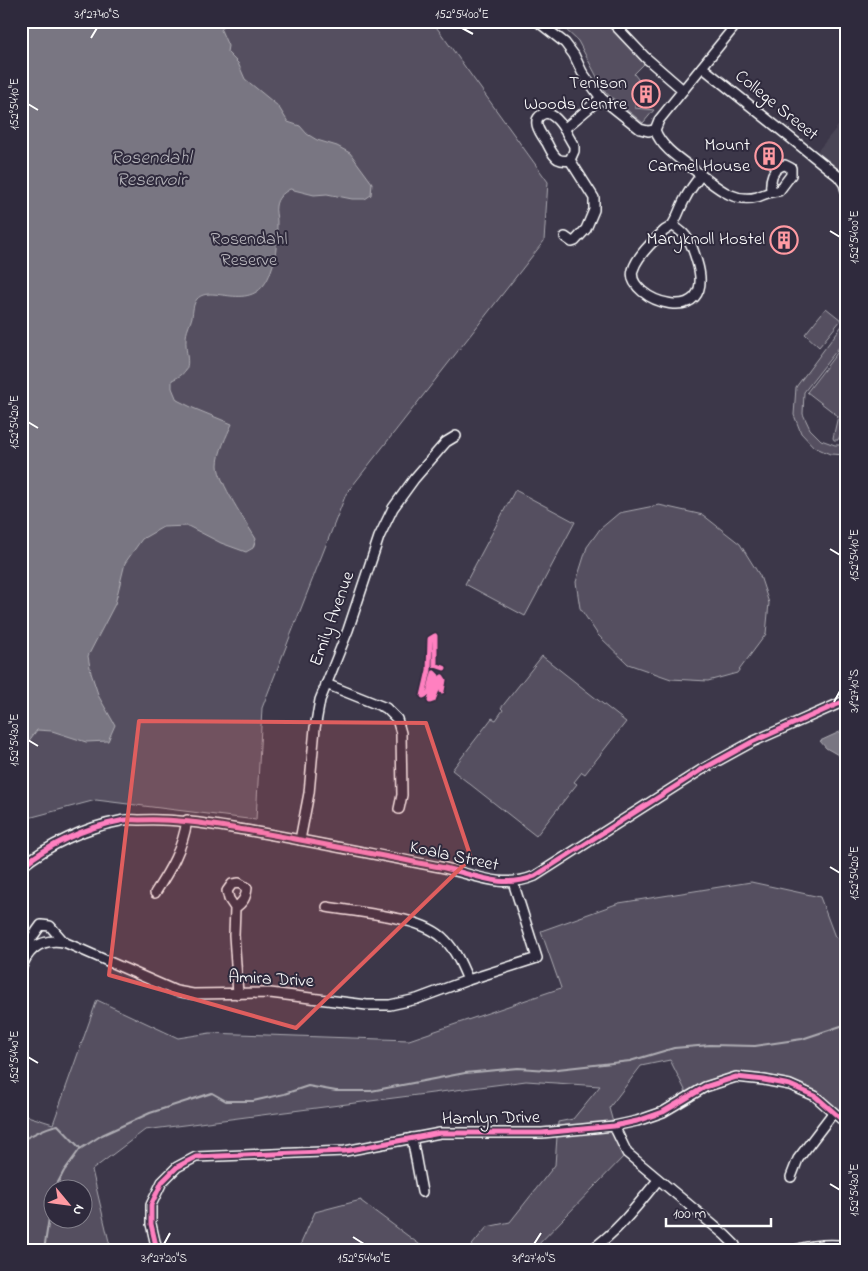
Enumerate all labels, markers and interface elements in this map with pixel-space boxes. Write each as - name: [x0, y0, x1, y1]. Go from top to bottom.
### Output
- text: 31°27'40"S: [75, 6, 120, 24]
- text: 152°54'00"E: [435, 6, 489, 24]
- street label: College Sreeet: [728, 64, 823, 149]
- place label: Tenison Woods Centre: [524, 71, 628, 118]
- text: 152°54'10"E: [6, 78, 24, 130]
- building icon: Tenison Woods Centre: [631, 79, 661, 109]
- place label: Mount Carmel House: [648, 133, 751, 180]
- building icon: Mount Carmel House: [754, 141, 784, 171]
- water label: Rosendahl Reservoir: [110, 145, 194, 194]
- text: 152°54'00"E: [846, 210, 864, 264]
- building icon: Maryknoll Hostel: [769, 225, 799, 255]
- park label: Rosendahl Reserve: [211, 227, 287, 274]
- place label: Maryknoll Hostel: [647, 227, 765, 253]
- text: 152°54'20"E: [6, 395, 24, 449]
- text: 152°54'10"E: [846, 529, 864, 581]
- street label: Emily Avenue: [304, 567, 363, 670]
- text: 31°27'10"S: [846, 669, 864, 713]
- text: 152°54'30"E: [6, 713, 24, 767]
- street label: Koala Street: [407, 835, 501, 879]
- text: 152°54'20"E: [846, 846, 864, 900]
- street label: Amira Drive: [228, 965, 315, 995]
- text: 152°54'40"E: [6, 1030, 24, 1084]
- street label: Hamlyn Drive: [442, 1105, 541, 1133]
- text: 152°54'30"E: [846, 1163, 864, 1217]
- north arrow: [42, 1178, 92, 1228]
- scale bar: [666, 1196, 770, 1228]
- text: N: [67, 1200, 90, 1219]
- text: 100 m: [673, 1203, 706, 1225]
- text: 31°27'20"S: [141, 1250, 187, 1268]
- text: 152°54'40"E: [337, 1250, 391, 1268]
- text: 31°27'10"S: [512, 1250, 556, 1268]

